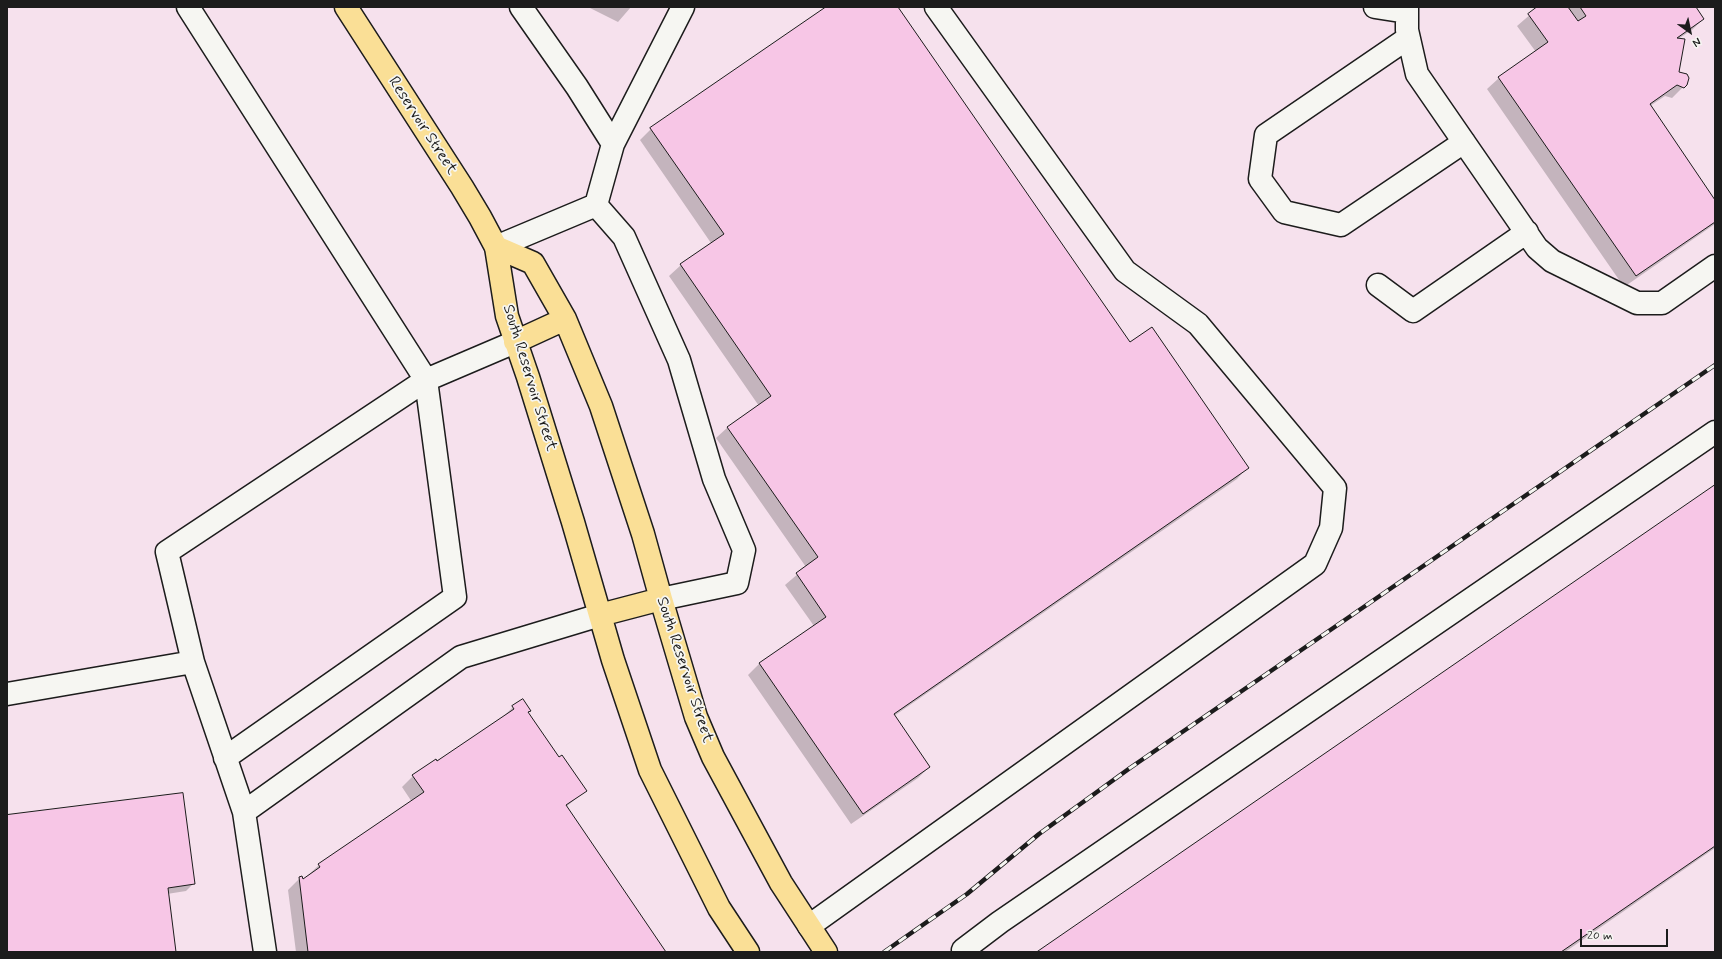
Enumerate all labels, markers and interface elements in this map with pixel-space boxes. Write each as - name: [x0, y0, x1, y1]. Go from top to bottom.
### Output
- north arrow: [1670, 12, 1710, 52]
- text: N: [1690, 34, 1703, 50]
- street label: Reservoir Street: [383, 73, 461, 179]
- street label: South Reservoir Street: [498, 302, 560, 454]
- street label: South Reservoir Street: [651, 595, 717, 745]
- scale bar: [1582, 921, 1670, 947]
- text: 20 m: [1587, 928, 1613, 944]

